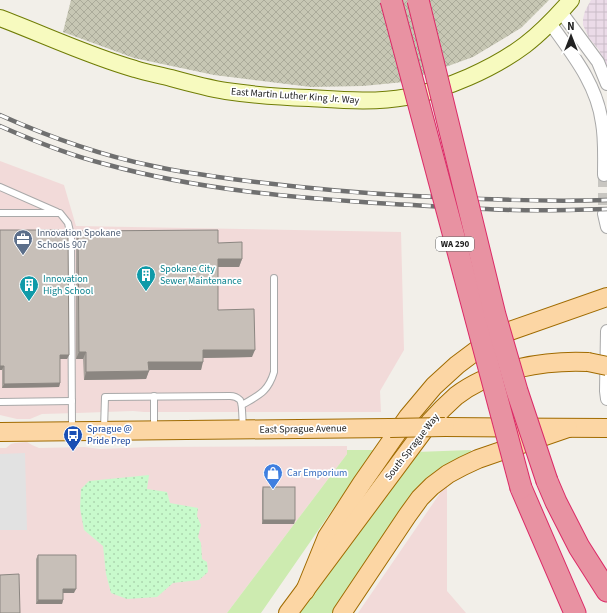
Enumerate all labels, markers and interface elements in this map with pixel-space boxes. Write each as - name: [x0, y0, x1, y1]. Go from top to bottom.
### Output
- north arrow: [551, 16, 591, 56]
- text: N: [567, 19, 575, 34]
- street label: East Martin Luther King Jr. Way: [230, 85, 360, 107]
- place label: Innovation Spokane Schools 907: [37, 226, 121, 252]
- office icon: Innovation Spokane Schools 907: [12, 228, 34, 256]
- road number: WA 290: [436, 237, 474, 251]
- place label: Spokane City Sewer Maintenance: [160, 262, 242, 288]
- building icon: Spokane City Sewer Maintenance: [135, 264, 157, 292]
- place label: Innovation High School: [43, 272, 94, 298]
- building icon: Innovation High School: [18, 274, 40, 302]
- street label: South Sprague Way: [382, 411, 443, 483]
- street label: East Sprague Avenue: [259, 421, 347, 437]
- place label: Sprague @ Pride Prep: [87, 422, 132, 448]
- bus stop icon: Sprague @ Pride Prep: [62, 424, 84, 452]
- shop icon: Car Emporium: [262, 462, 284, 490]
- place label: Car Emporium: [287, 466, 347, 480]

